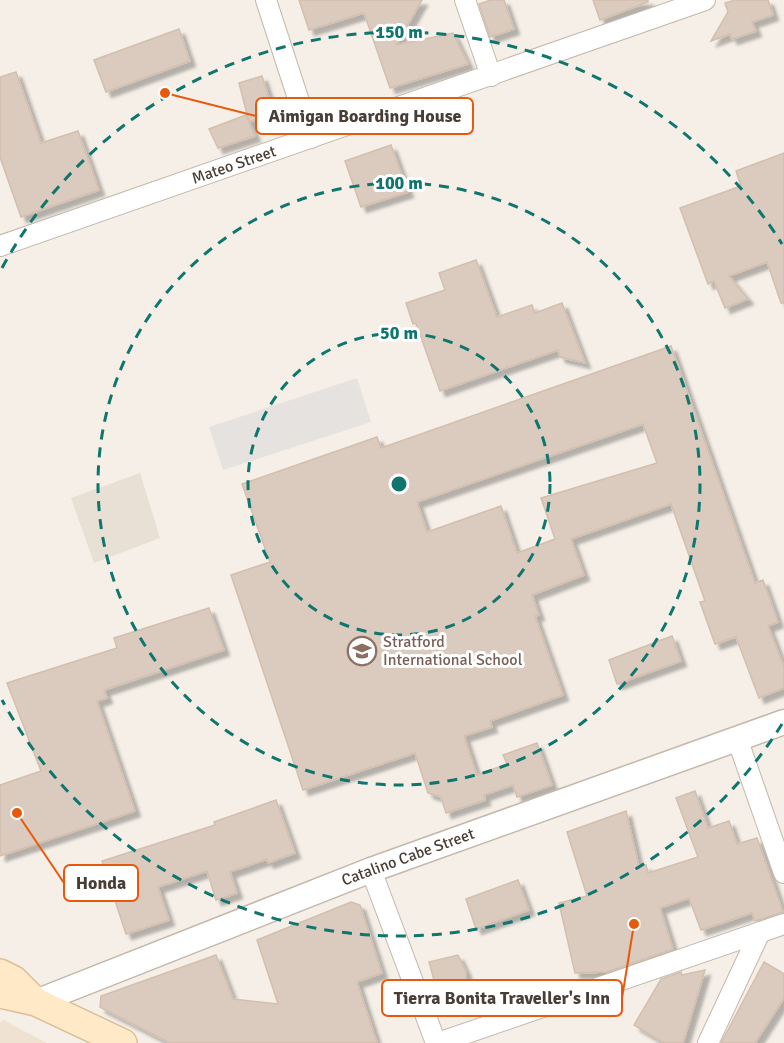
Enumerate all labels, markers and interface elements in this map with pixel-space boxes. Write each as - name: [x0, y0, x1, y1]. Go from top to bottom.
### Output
- text: 150 m: [375, 21, 423, 43]
- callout: Aimigan Boarding House: [256, 98, 473, 134]
- text: Aimigan Boarding House: [268, 105, 462, 127]
- street label: Mateo Street: [189, 141, 279, 189]
- text: 100 m: [375, 172, 423, 194]
- text: 50 m: [380, 322, 418, 344]
- centre of rings: [389, 474, 409, 494]
- place label: Stratford International School: [383, 632, 523, 670]
- school or university icon: Stratford International School: [346, 635, 378, 667]
- street label: Catalino Cabe Street: [339, 824, 478, 890]
- callout: Honda: [64, 865, 138, 901]
- text: Honda: [76, 872, 126, 894]
- callout: Tierra Bonita Traveller's Inn: [382, 980, 622, 1016]
- text: Tierra Bonita Traveller's Inn: [394, 987, 610, 1009]

